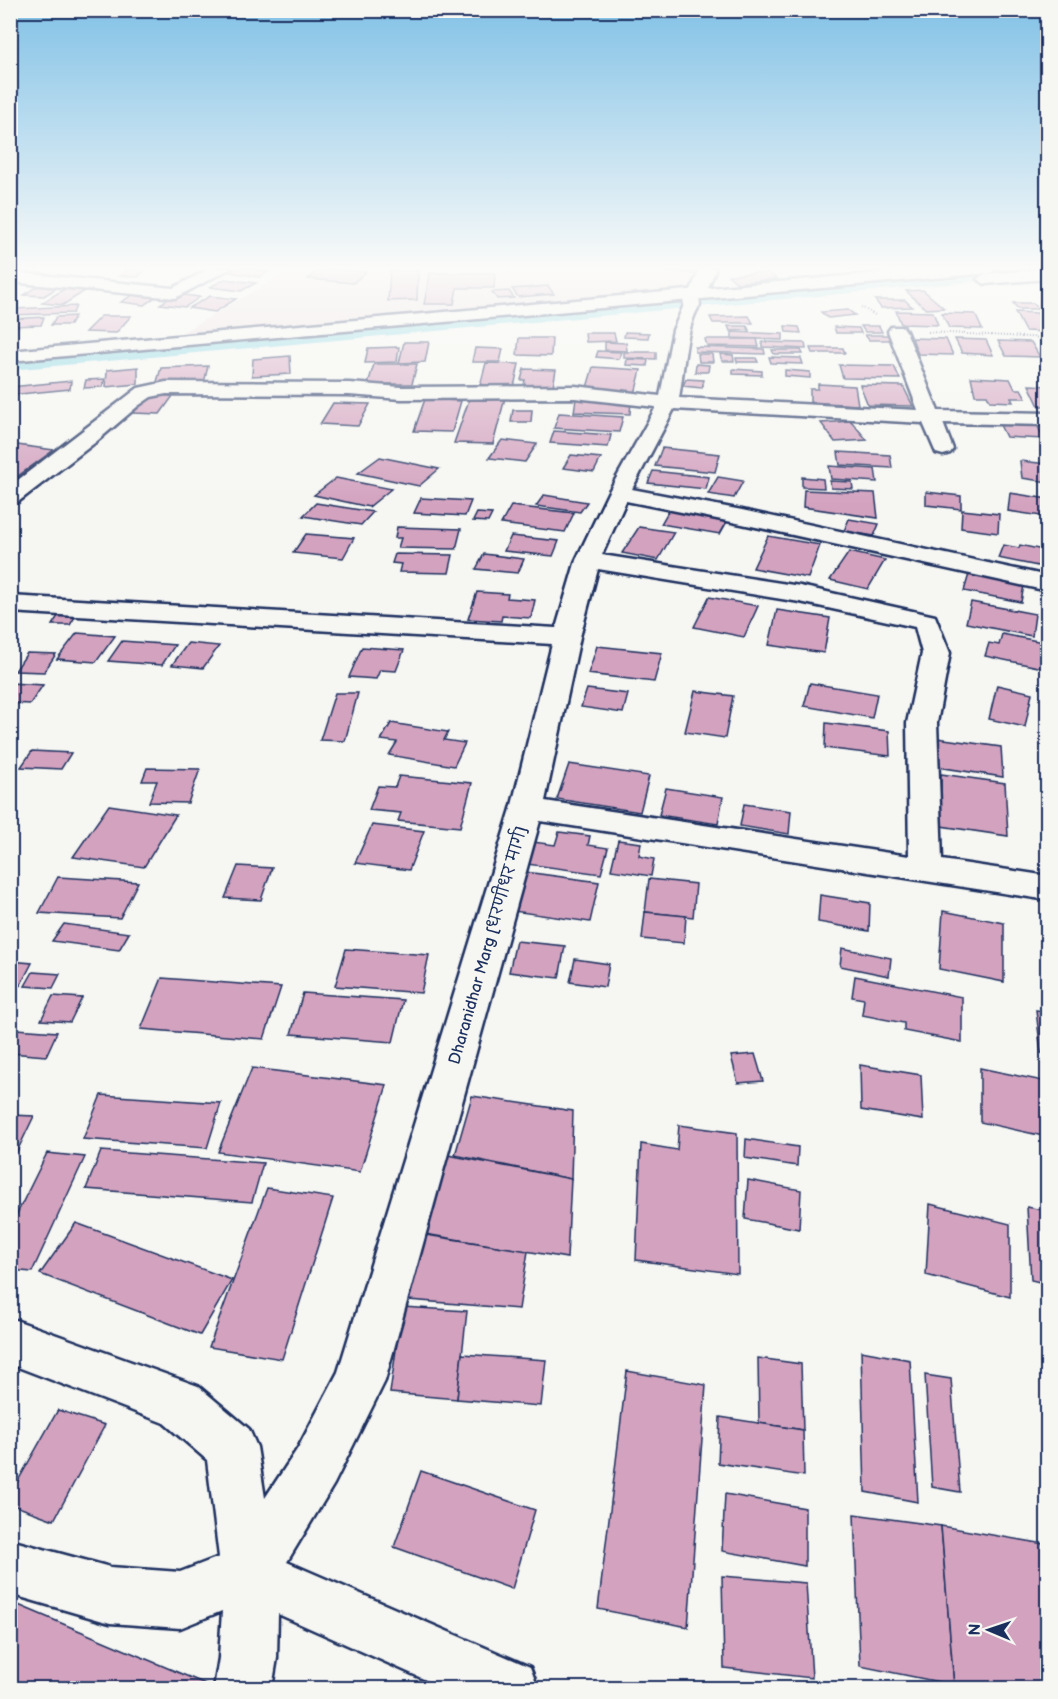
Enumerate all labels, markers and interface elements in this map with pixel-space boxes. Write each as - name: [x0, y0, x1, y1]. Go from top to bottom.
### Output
- street label: Dharanidhar Marg [धरणीधर मार्ग]: [442, 823, 532, 1067]
- north arrow: [959, 1600, 1019, 1660]
- text: N: [966, 1623, 985, 1636]

